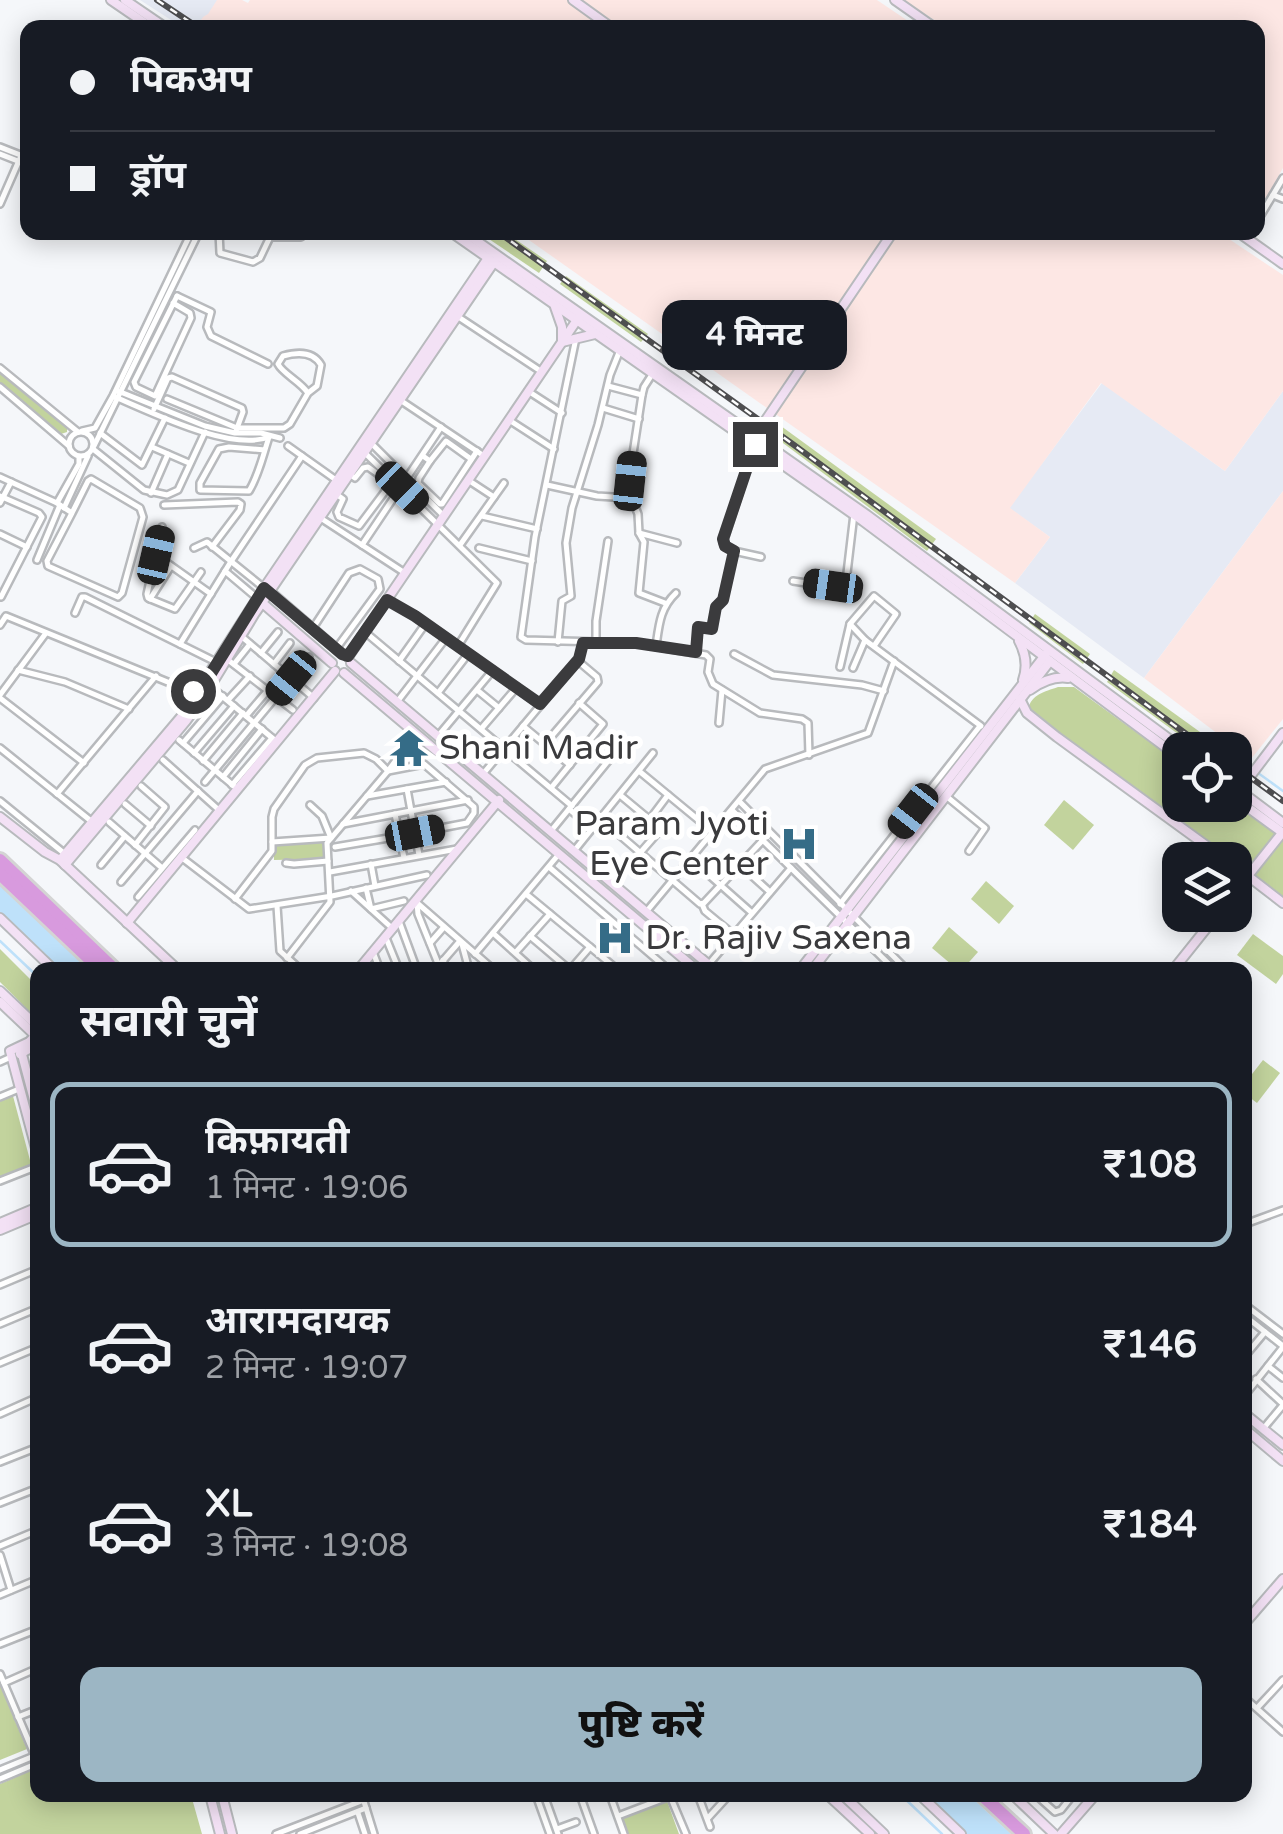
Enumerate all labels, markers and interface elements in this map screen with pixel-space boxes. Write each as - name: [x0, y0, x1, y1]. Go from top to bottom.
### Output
- text: पिकअप: [130, 57, 252, 103]
- text: ड्रॉप: [130, 153, 186, 199]
- callout: 4 मिनट: [662, 299, 848, 369]
- text: 4 मिनट: [706, 316, 803, 354]
- route end: [733, 422, 778, 467]
- car: [612, 450, 648, 512]
- car: [370, 456, 434, 520]
- car: [135, 522, 177, 588]
- car: [801, 567, 865, 605]
- car: [260, 645, 322, 711]
- route start: [171, 669, 216, 714]
- temple icon: Shani Madir: [388, 727, 430, 769]
- place label: Shani Madir: [439, 727, 639, 769]
- map controls: [1162, 732, 1252, 932]
- button: locate: [1162, 732, 1252, 822]
- car: [883, 778, 943, 844]
- place label: Param Jyoti Eye Center: [574, 803, 770, 885]
- car: [383, 813, 447, 853]
- hospital icon: Param Jyoti Eye Center: [778, 823, 820, 865]
- button: layers: [1162, 842, 1252, 932]
- hospital icon: Dr. Rajiv Saxena: [594, 917, 636, 959]
- place label: Dr. Rajiv Saxena: [645, 917, 912, 959]
- text: सवारी चुनें: [80, 995, 257, 1049]
- text: किफ़ायती: [205, 1118, 349, 1164]
- icon: car: [85, 1120, 175, 1210]
- text: ₹108: [1103, 1142, 1197, 1188]
- text: 1 मिनट · 19:06: [205, 1169, 408, 1207]
- text: आरामदायक: [205, 1298, 389, 1344]
- icon: car: [85, 1300, 175, 1390]
- text: ₹146: [1103, 1322, 1197, 1368]
- text: 2 मिनट · 19:07: [205, 1349, 408, 1387]
- icon: car: [85, 1480, 175, 1570]
- text: XL: [205, 1481, 252, 1527]
- text: ₹184: [1103, 1502, 1197, 1548]
- text: 3 मिनट · 19:08: [205, 1527, 408, 1565]
- button: पुष्टि करें: [80, 1667, 1202, 1782]

